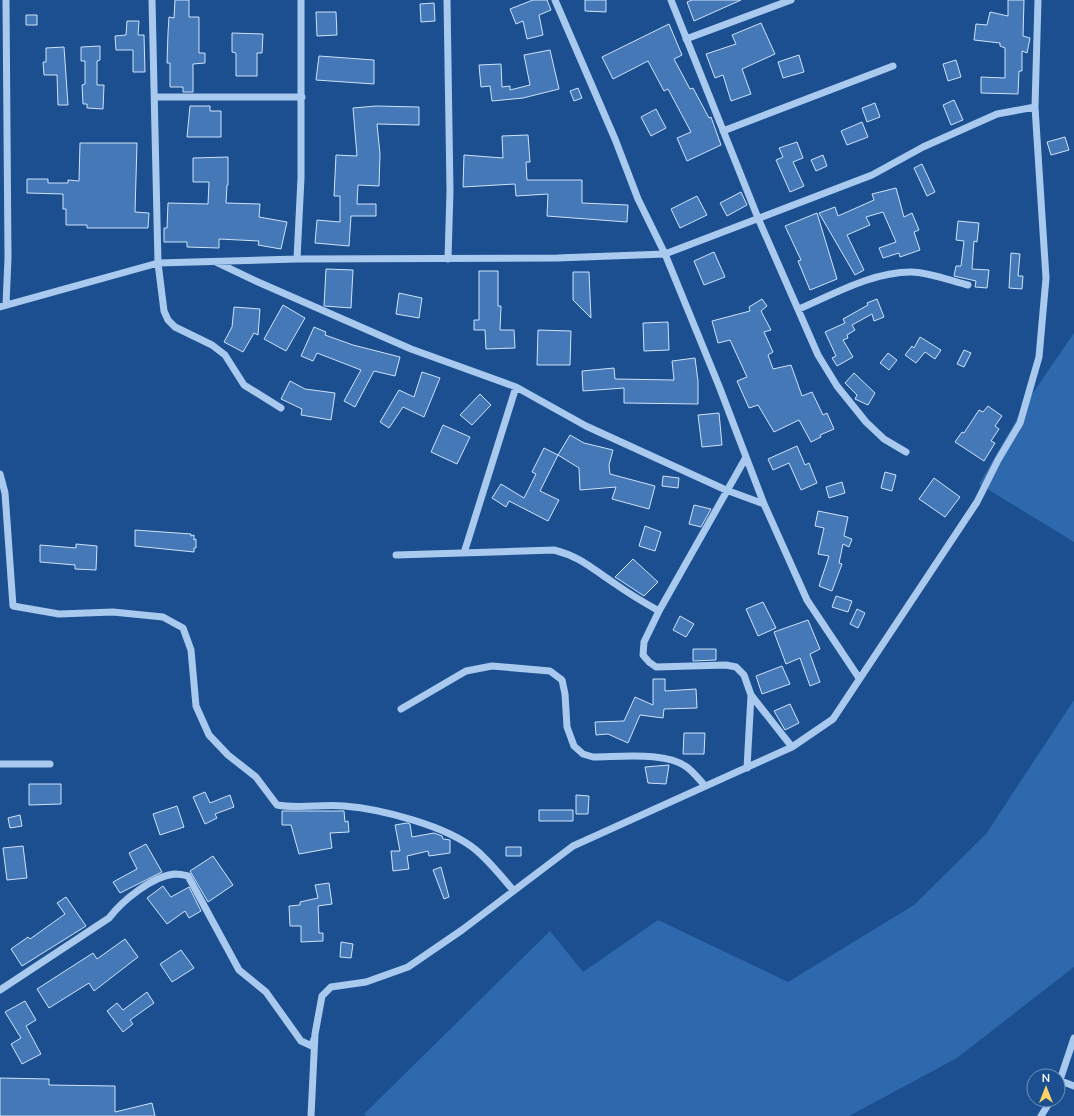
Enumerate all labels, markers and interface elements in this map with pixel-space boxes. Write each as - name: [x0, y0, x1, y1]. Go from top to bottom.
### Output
- north arrow: [1026, 1068, 1066, 1108]
- text: N: [1042, 1071, 1050, 1085]

